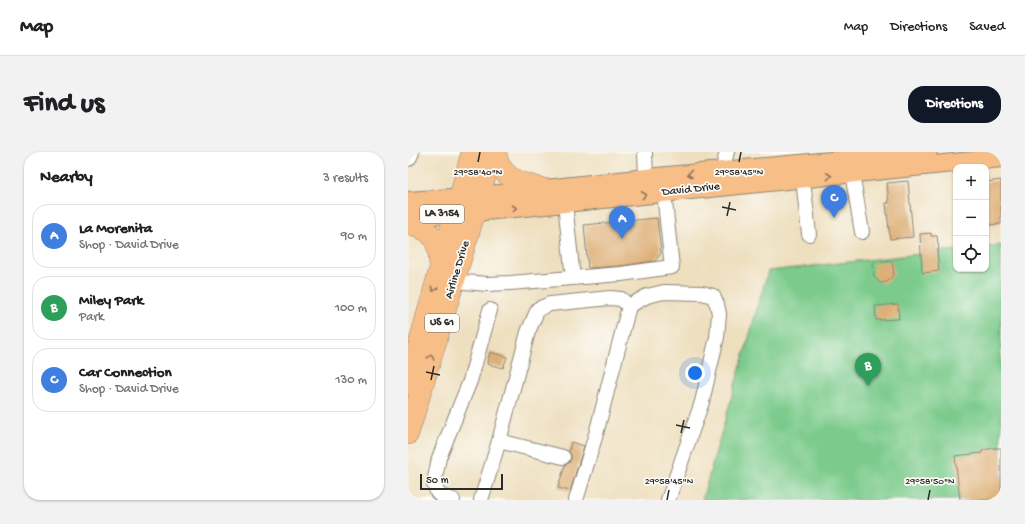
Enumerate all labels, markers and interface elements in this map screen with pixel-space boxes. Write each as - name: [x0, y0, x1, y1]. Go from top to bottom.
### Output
- text: Map: [20, 16, 53, 39]
- text: Map: [844, 19, 868, 36]
- text: Directions: [890, 19, 947, 36]
- text: Saved: [969, 19, 1005, 36]
- button: Directions: [908, 86, 1001, 123]
- text: Find us: [24, 88, 104, 121]
- map controls: [953, 164, 989, 272]
- button: +: [953, 164, 989, 200]
- text: 29°58'40"N: [454, 167, 503, 179]
- text: 29°58'45"N: [715, 167, 764, 179]
- text: Nearby: [40, 168, 93, 188]
- one-way arrow: [687, 170, 693, 179]
- text: 3 results: [323, 171, 368, 186]
- one-way arrow: [826, 172, 832, 181]
- street label: David Drive: [660, 180, 722, 200]
- pin: C: [821, 185, 847, 218]
- one-way arrow: [641, 191, 647, 200]
- button: −: [953, 200, 989, 236]
- one-way arrow: [511, 204, 517, 213]
- road number: LA 3154: [420, 205, 464, 223]
- pin: A: [609, 206, 635, 239]
- text: La Morenita: [79, 220, 152, 238]
- text: A: [50, 229, 58, 244]
- text: 90 m: [341, 229, 367, 244]
- button: locate: [953, 236, 989, 272]
- text: Shop · David Drive: [79, 238, 179, 253]
- street label: Airline Drive: [443, 238, 474, 301]
- one-way arrow: [430, 285, 439, 292]
- text: Miley Park: [79, 292, 143, 310]
- text: B: [51, 301, 57, 316]
- text: 100 m: [335, 301, 367, 316]
- text: Park: [79, 310, 104, 325]
- road number: US 61: [425, 314, 459, 332]
- one-way arrow: [426, 353, 435, 360]
- pin: B: [855, 353, 881, 386]
- your location: [685, 363, 705, 383]
- text: Car Connection: [79, 364, 172, 382]
- text: C: [50, 373, 58, 388]
- text: 130 m: [335, 373, 367, 388]
- text: Shop · David Drive: [79, 382, 179, 397]
- scale bar: [420, 472, 503, 491]
- text: 50 m: [426, 475, 448, 487]
- text: 29°58'45"N: [645, 476, 694, 488]
- text: 29°58'50"N: [905, 476, 955, 488]

